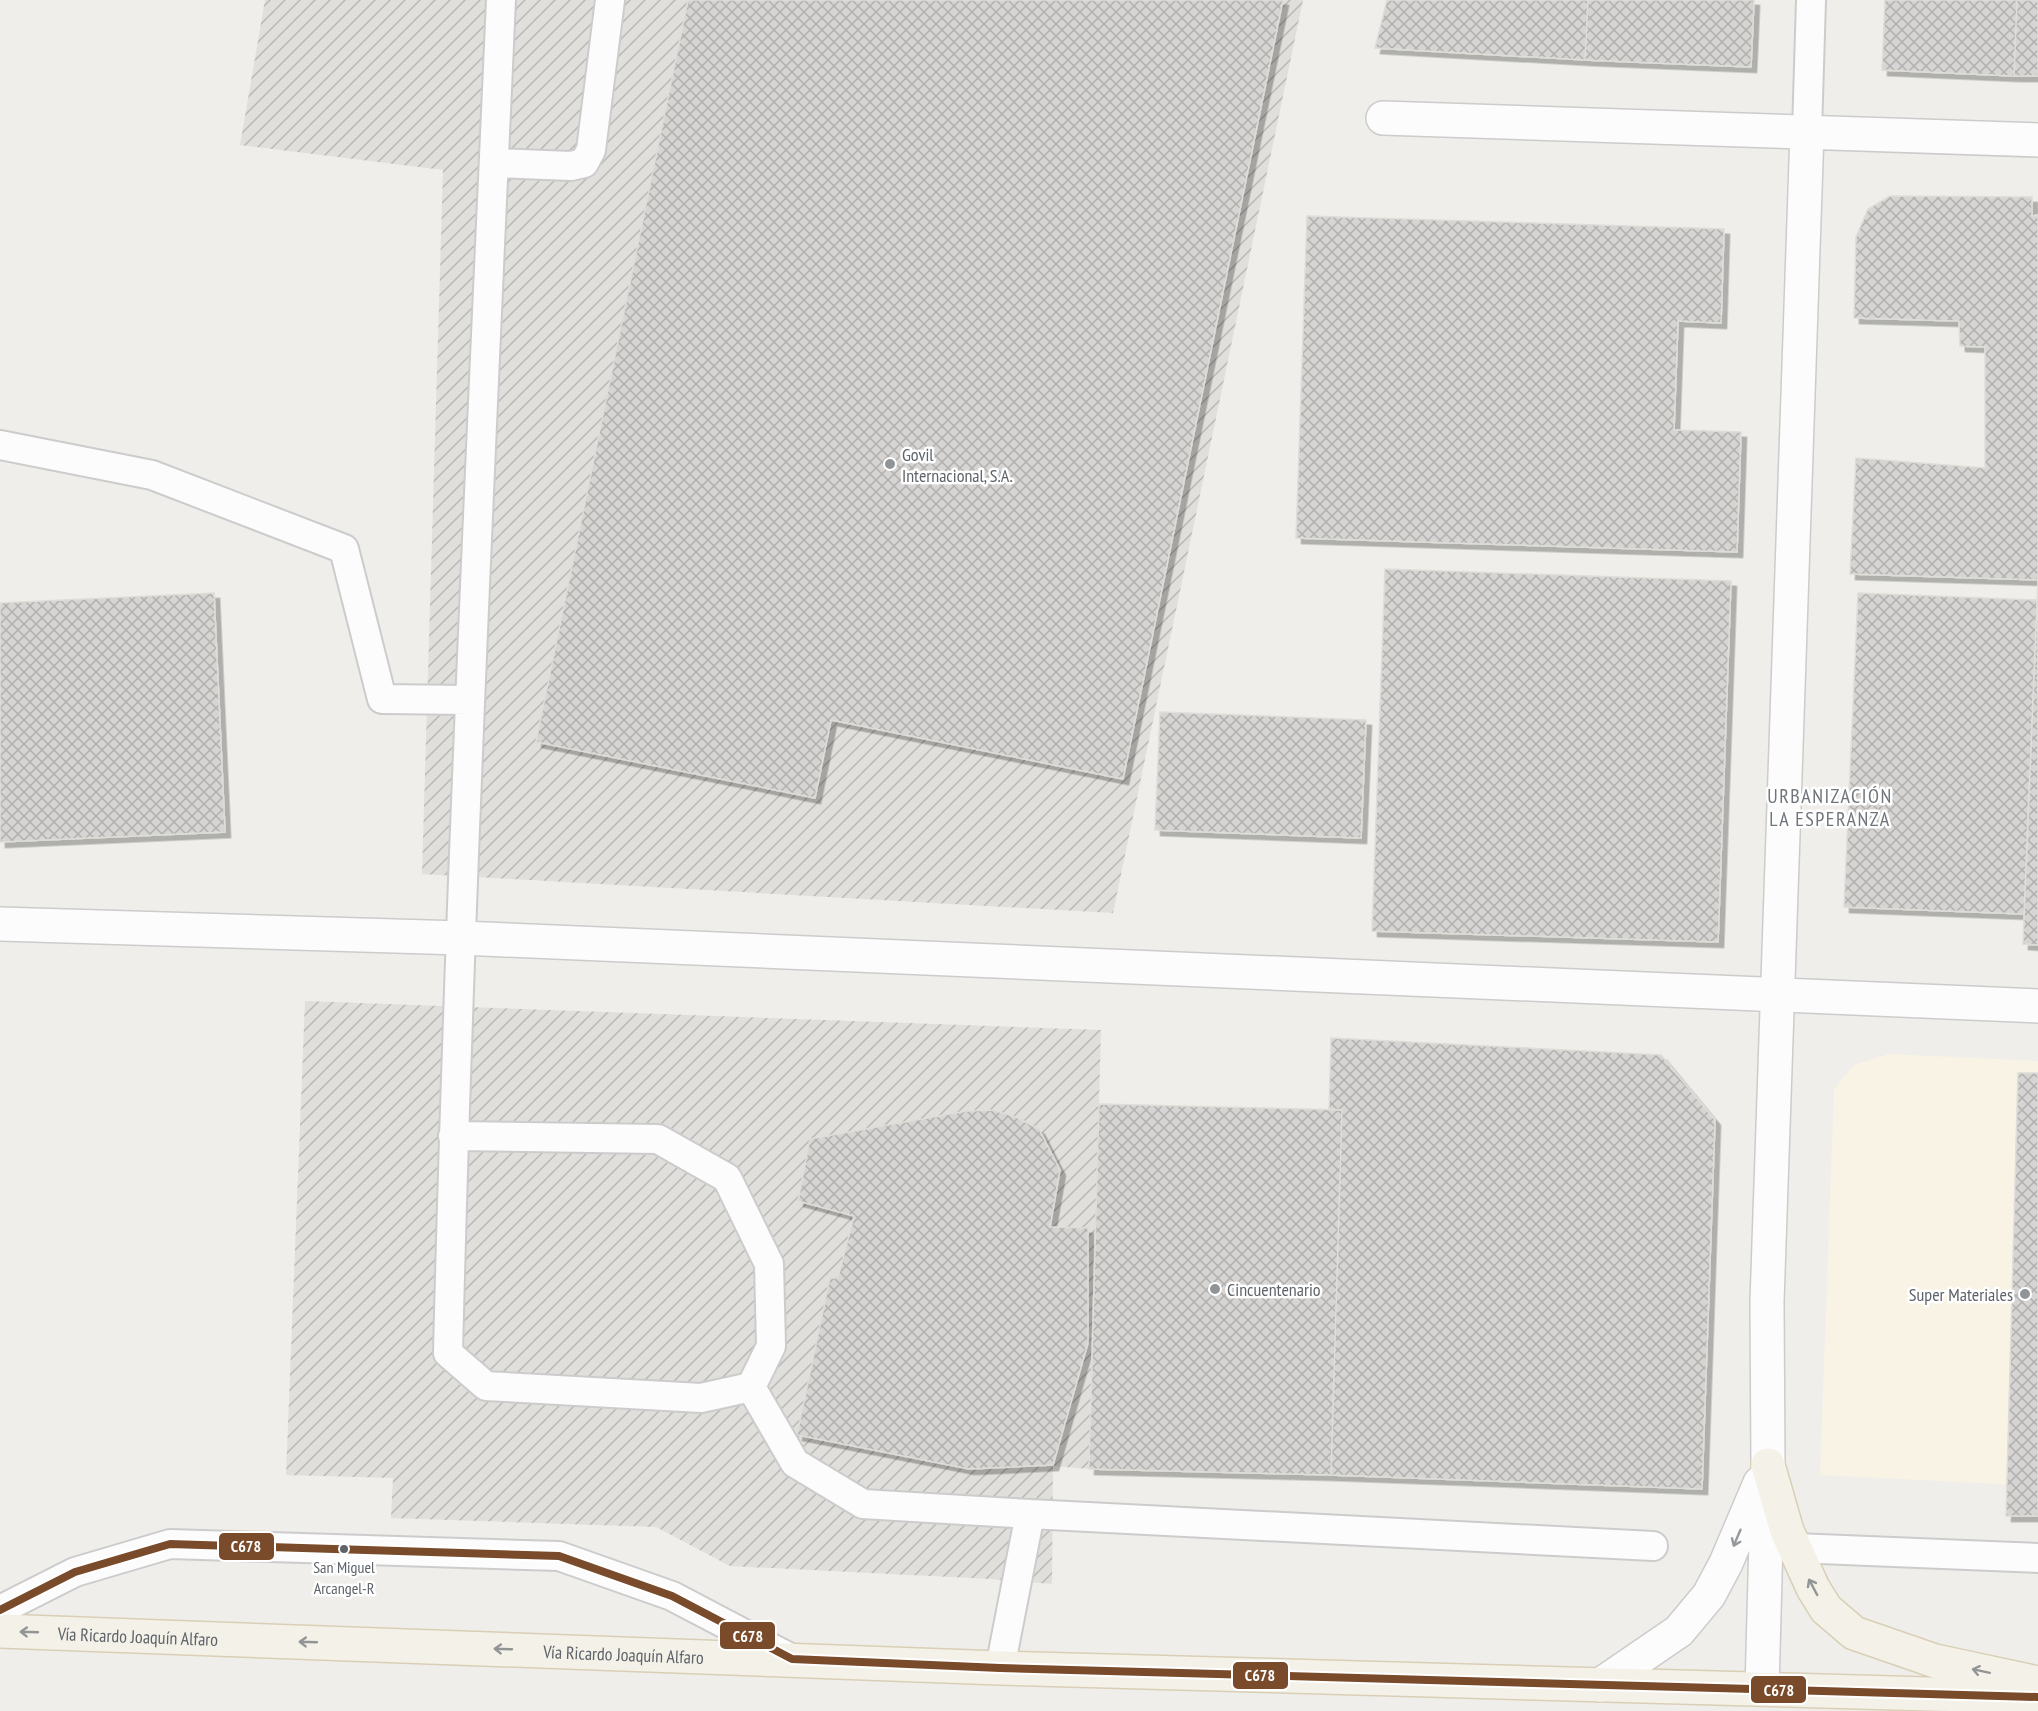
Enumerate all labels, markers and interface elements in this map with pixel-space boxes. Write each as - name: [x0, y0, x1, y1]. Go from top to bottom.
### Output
- place label: Govil Internacional, S.A.: [902, 443, 1013, 487]
- marker: Govil Internacional, S.A.: [883, 457, 897, 471]
- district label: URBANIZACIÓN LA ESPERANZA: [1767, 783, 1893, 832]
- place label: Cincuentenario: [1227, 1278, 1321, 1301]
- marker: Cincuentenario: [1208, 1282, 1222, 1296]
- place label: Super Materiales: [1909, 1283, 2013, 1306]
- marker: Super Materiales: [2018, 1287, 2032, 1301]
- one-way arrow: [1731, 1529, 1742, 1547]
- line badge: C678: [218, 1532, 275, 1561]
- text: C678: [231, 1536, 261, 1556]
- marker: San Miguel Arcangel-R: [338, 1543, 350, 1555]
- place label: San Miguel Arcangel-R: [313, 1557, 375, 1598]
- one-way arrow: [1807, 1579, 1819, 1596]
- line badge: C678: [719, 1621, 776, 1650]
- street label: Vía Ricardo Joaquín Alfaro: [56, 1622, 219, 1651]
- one-way arrow: [19, 1626, 39, 1637]
- text: C678: [733, 1626, 763, 1646]
- one-way arrow: [298, 1636, 318, 1647]
- street label: Vía Ricardo Joaquín Alfaro: [542, 1640, 704, 1669]
- one-way arrow: [493, 1643, 513, 1654]
- line badge: C678: [1232, 1661, 1289, 1690]
- text: C678: [1245, 1665, 1275, 1685]
- one-way arrow: [1971, 1665, 1991, 1676]
- line badge: C678: [1750, 1675, 1807, 1704]
- text: C678: [1764, 1680, 1794, 1700]

